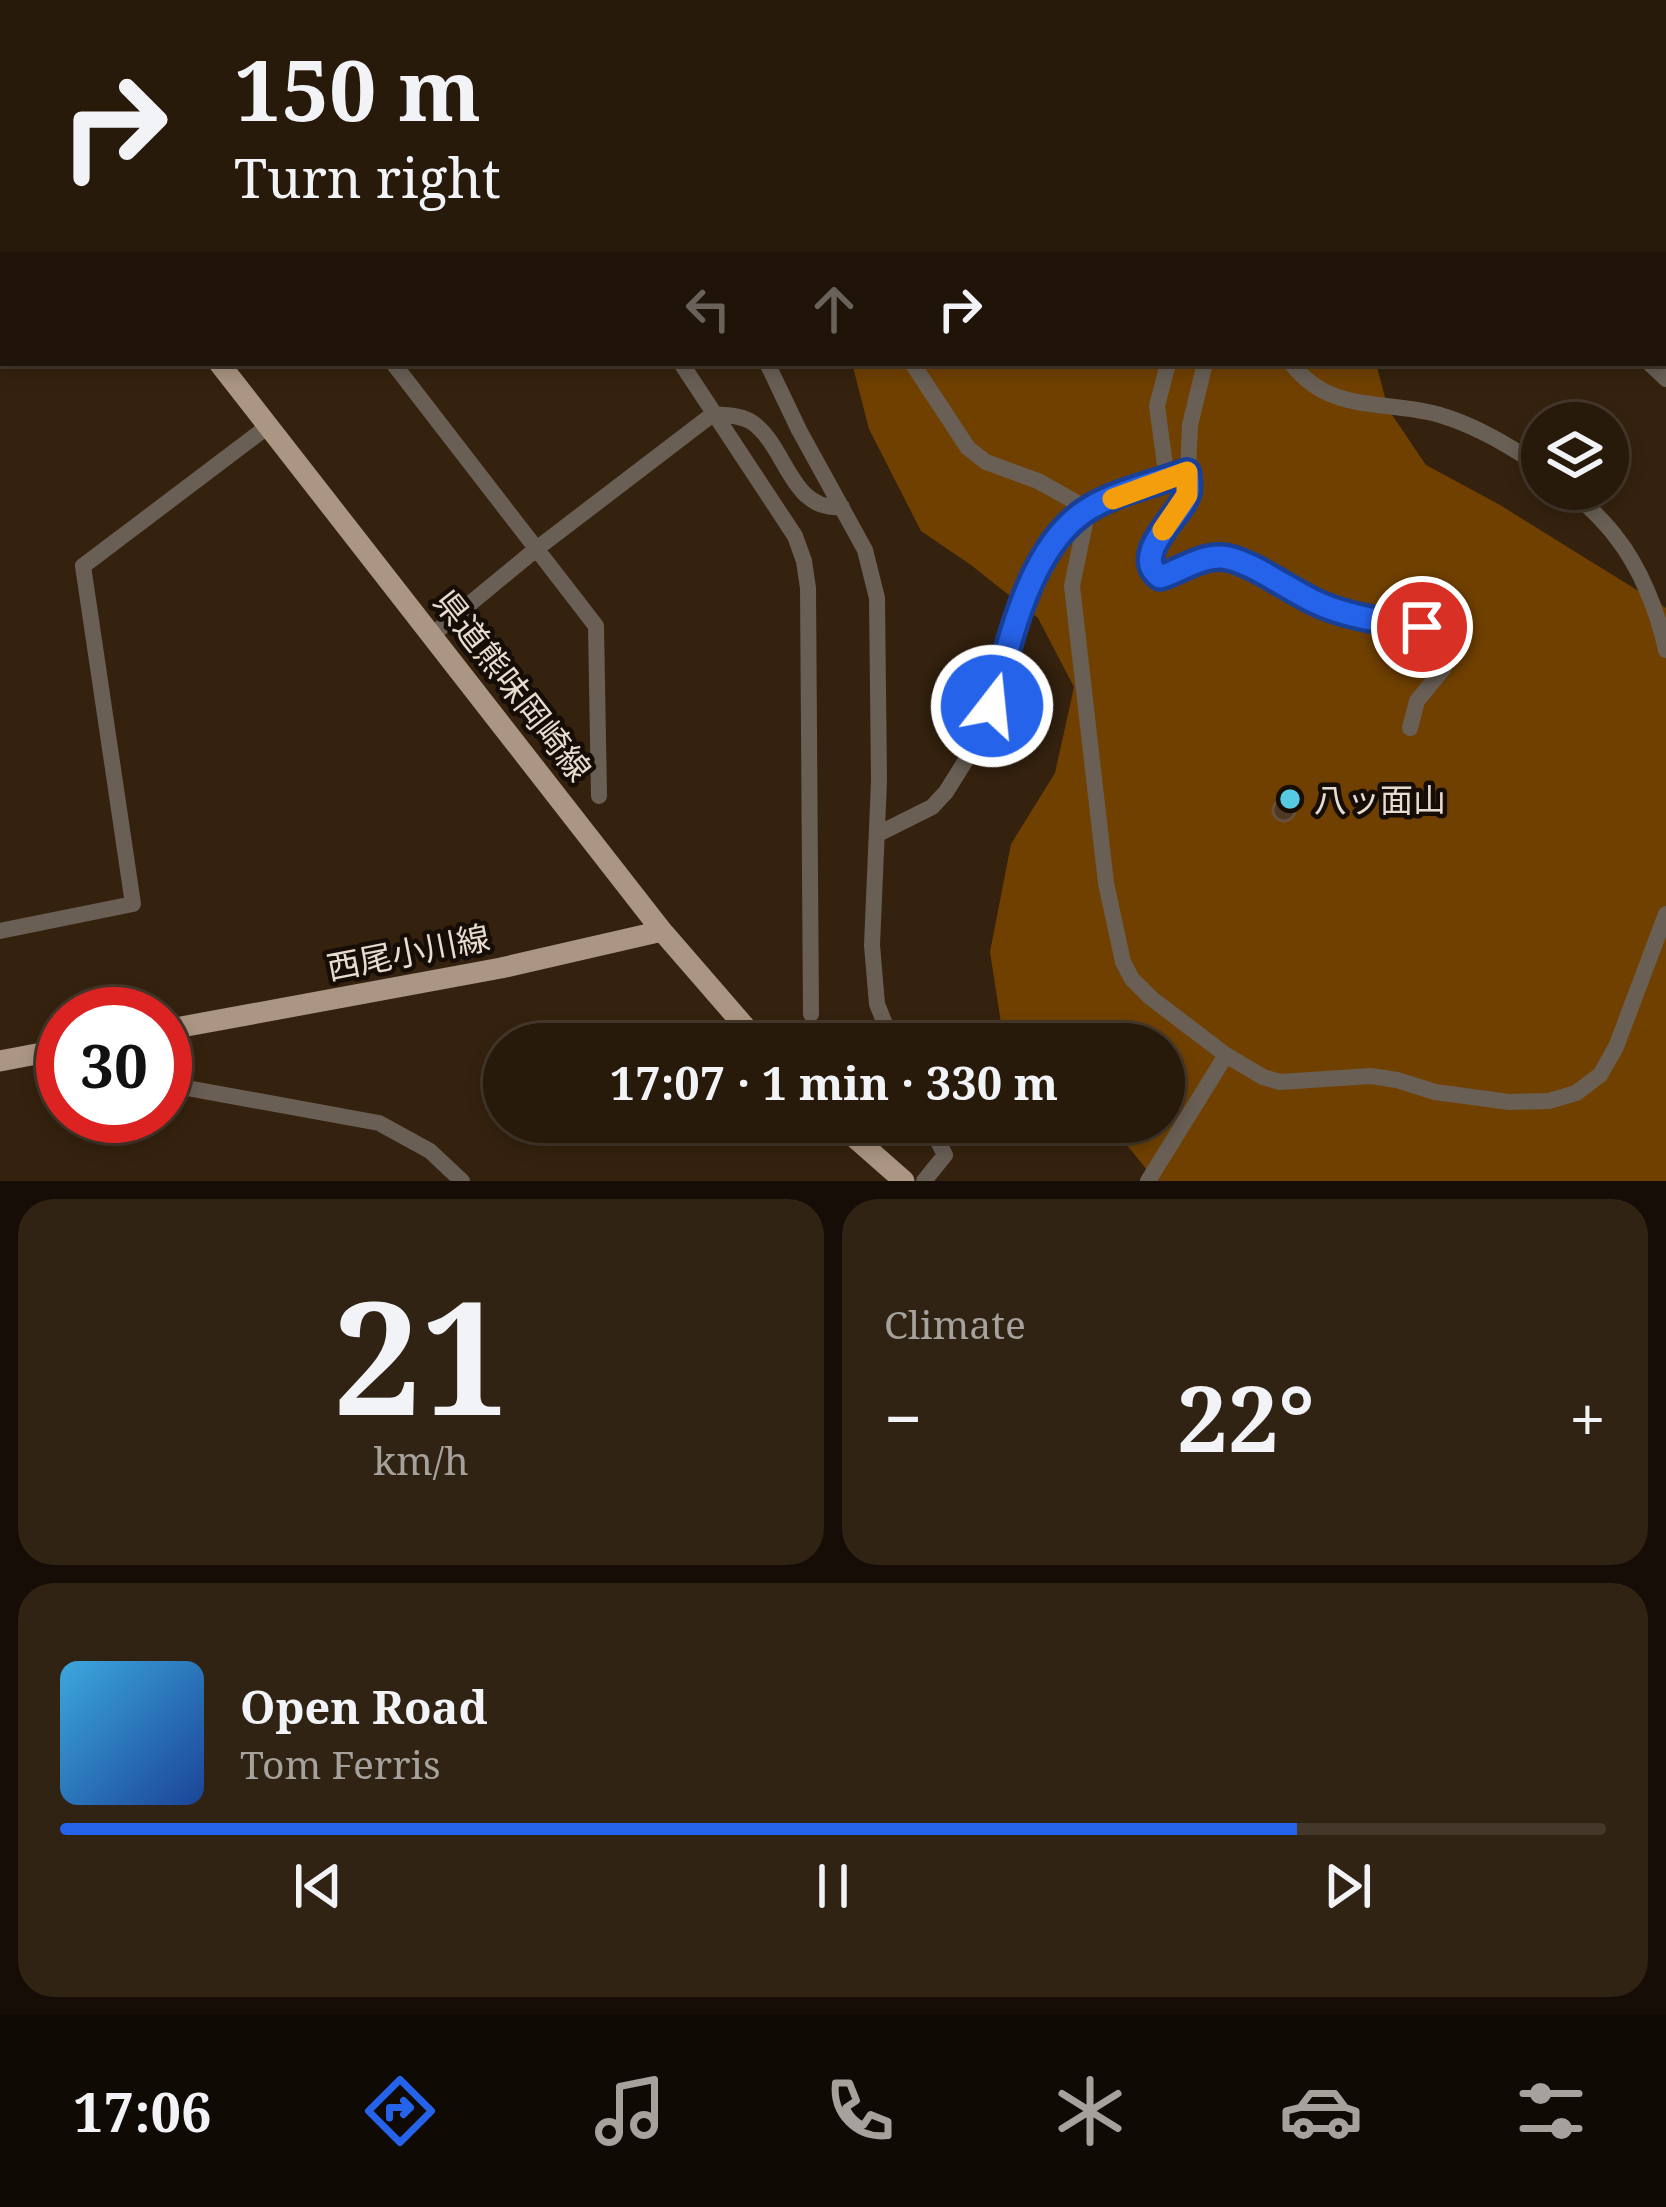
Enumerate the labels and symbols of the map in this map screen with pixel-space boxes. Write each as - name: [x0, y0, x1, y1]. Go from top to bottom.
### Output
- pin: [1371, 576, 1473, 678]
- street label: 県道熊味岡崎線: [424, 580, 602, 790]
- position arrow: [929, 643, 1055, 769]
- place label: 八ッ面山: [1314, 777, 1446, 822]
- marker: 八ッ面山: [1277, 786, 1303, 812]
- street label: 西尾小川線: [323, 914, 493, 990]
- speed limit sign: 30: [36, 987, 192, 1143]

